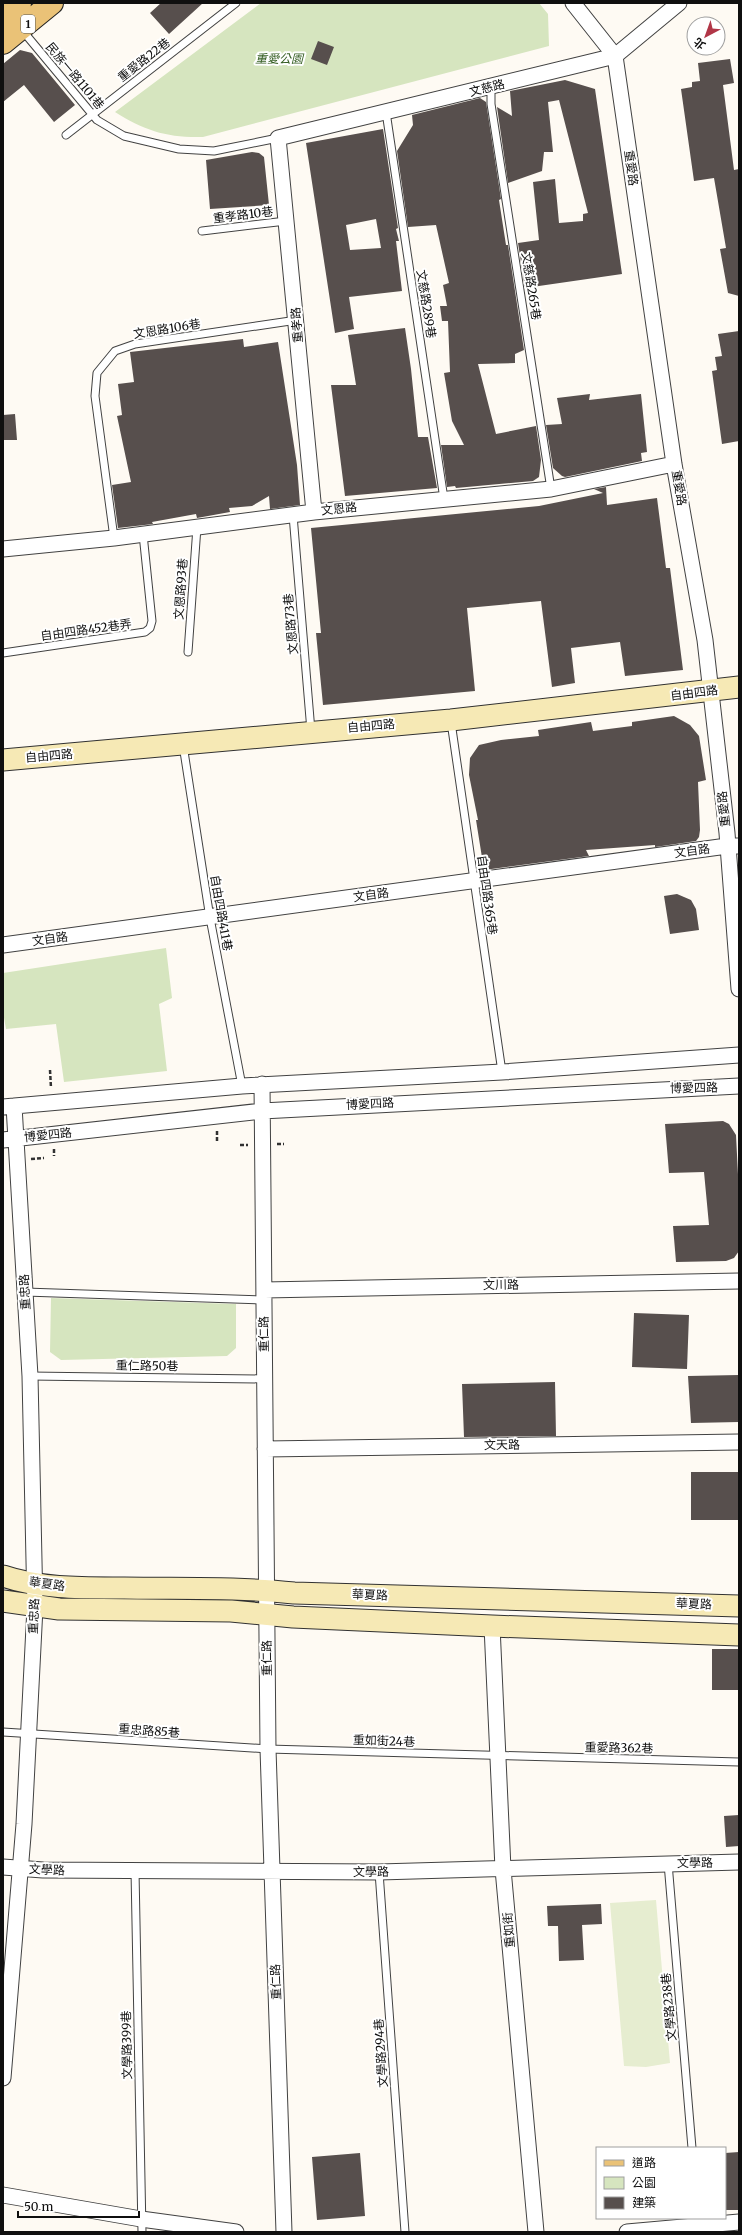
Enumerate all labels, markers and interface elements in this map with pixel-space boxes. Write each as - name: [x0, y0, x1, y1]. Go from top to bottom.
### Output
- road number: 1: [21, 15, 35, 33]
- north arrow: [686, 16, 726, 56]
- street label: 重愛路22巷: [115, 35, 173, 85]
- text: 北: [691, 35, 708, 52]
- street label: 民族一路1101巷: [43, 39, 108, 112]
- park label: 重愛公園: [255, 51, 305, 66]
- street label: 文慈路: [468, 76, 506, 99]
- street label: 重愛路: [622, 149, 641, 187]
- street label: 重孝路10巷: [212, 203, 274, 226]
- street label: 文慈路265巷: [519, 251, 544, 321]
- street label: 文慈路289巷: [414, 269, 439, 339]
- street label: 重孝路: [287, 306, 306, 344]
- street label: 文恩路106巷: [132, 316, 202, 341]
- street label: 重愛路: [669, 469, 690, 507]
- street label: 文恩路: [320, 499, 358, 518]
- street label: 文恩路93巷: [171, 558, 190, 620]
- street label: 文恩路73巷: [280, 593, 301, 655]
- street label: 自由四路452巷弄: [39, 616, 133, 643]
- street label: 自由四路: [669, 682, 719, 703]
- street label: 自由四路: [346, 716, 396, 735]
- street label: 自由四路: [24, 746, 74, 765]
- street label: 重愛路: [714, 790, 733, 828]
- street label: 文自路: [673, 841, 711, 860]
- street label: 自由四路365巷: [474, 854, 501, 936]
- street label: 自由四路411巷: [207, 874, 236, 952]
- street label: 文自路: [352, 885, 390, 904]
- street label: 文自路: [31, 929, 69, 948]
- street label: 博愛四路: [670, 1080, 718, 1095]
- street label: 博愛四路: [346, 1095, 394, 1112]
- street label: 博愛四路: [23, 1125, 73, 1144]
- street label: 重忠路: [16, 1274, 33, 1310]
- street label: 文川路: [483, 1277, 519, 1292]
- street label: 重仁路: [256, 1316, 271, 1352]
- street label: 重仁路50巷: [116, 1357, 178, 1374]
- street label: 文天路: [484, 1437, 520, 1452]
- street label: 華夏路: [28, 1574, 66, 1593]
- street label: 華夏路: [352, 1586, 388, 1603]
- street label: 華夏路: [676, 1595, 712, 1612]
- street label: 重忠路: [25, 1598, 42, 1634]
- street label: 重仁路: [259, 1640, 274, 1676]
- street label: 重忠路85巷: [118, 1721, 180, 1740]
- street label: 重如街24巷: [353, 1732, 415, 1749]
- street label: 重愛路362巷: [585, 1739, 653, 1756]
- street label: 文學路: [677, 1855, 713, 1870]
- street label: 文學路: [29, 1861, 65, 1878]
- street label: 文學路: [353, 1864, 389, 1879]
- street label: 重如街: [499, 1911, 518, 1949]
- street label: 重仁路: [267, 1964, 284, 2000]
- street label: 文學路238巷: [658, 1972, 679, 2042]
- street label: 文學路399巷: [118, 2010, 135, 2080]
- street label: 文學路294巷: [371, 2018, 390, 2088]
- legend: [596, 2147, 726, 2219]
- text: 道路: [632, 2155, 656, 2170]
- text: 公園: [632, 2175, 656, 2190]
- scale bar: [18, 2193, 139, 2219]
- text: 建築: [632, 2195, 656, 2210]
- text: 50 m: [24, 2199, 53, 2214]

